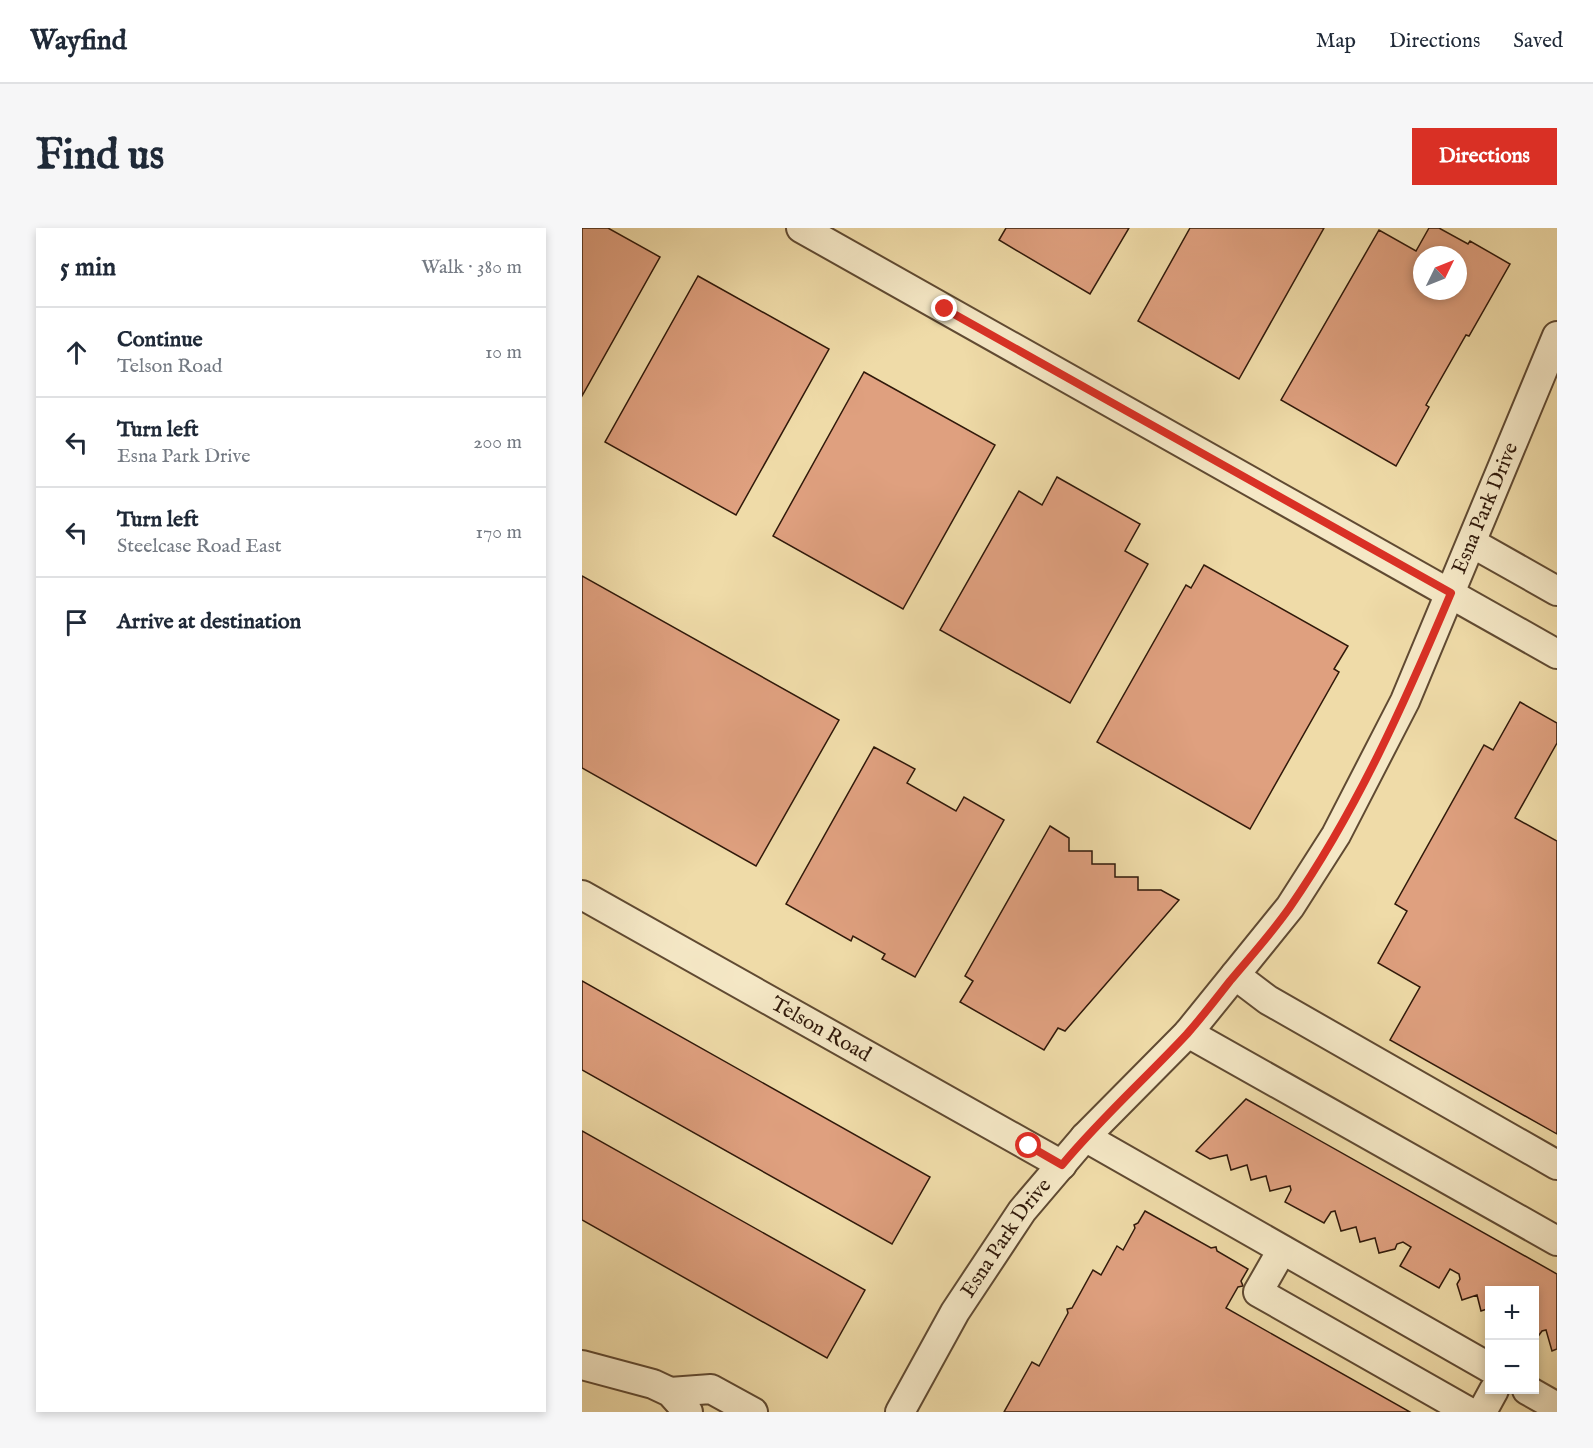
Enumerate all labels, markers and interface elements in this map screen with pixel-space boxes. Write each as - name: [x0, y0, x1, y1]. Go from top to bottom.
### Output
- text: Wayfind: [30, 24, 127, 59]
- text: Map: [1316, 28, 1356, 55]
- text: Directions: [1389, 28, 1480, 55]
- text: Saved: [1513, 28, 1563, 55]
- button: Directions: [1412, 128, 1557, 185]
- text: Find us: [36, 130, 164, 183]
- north arrow: [1413, 246, 1467, 300]
- text: 5 min: [60, 251, 116, 284]
- text: Walk · 380 m: [421, 255, 522, 280]
- route end: [931, 295, 957, 321]
- text: Continue: [117, 326, 203, 354]
- icon: ahead: [60, 336, 93, 369]
- text: 10 m: [485, 340, 522, 365]
- text: Telson Road: [117, 354, 222, 379]
- text: Turn left: [117, 416, 199, 444]
- icon: left: [60, 426, 93, 459]
- text: 200 m: [473, 430, 522, 455]
- street label: Esna Park Drive: [1446, 438, 1525, 578]
- text: Esna Park Drive: [117, 444, 251, 469]
- text: Turn left: [117, 506, 199, 534]
- icon: left: [60, 516, 93, 549]
- text: 170 m: [476, 520, 522, 545]
- text: Steelcase Road East: [117, 534, 282, 559]
- icon: arrive: [60, 606, 93, 639]
- text: Arrive at destination: [117, 608, 301, 636]
- street label: Telson Road: [766, 990, 876, 1069]
- route start: [1015, 1132, 1041, 1158]
- street label: Esna Park Drive: [955, 1172, 1058, 1303]
- map controls: [1485, 1286, 1539, 1394]
- button: +: [1485, 1286, 1539, 1340]
- button: −: [1485, 1340, 1539, 1394]

